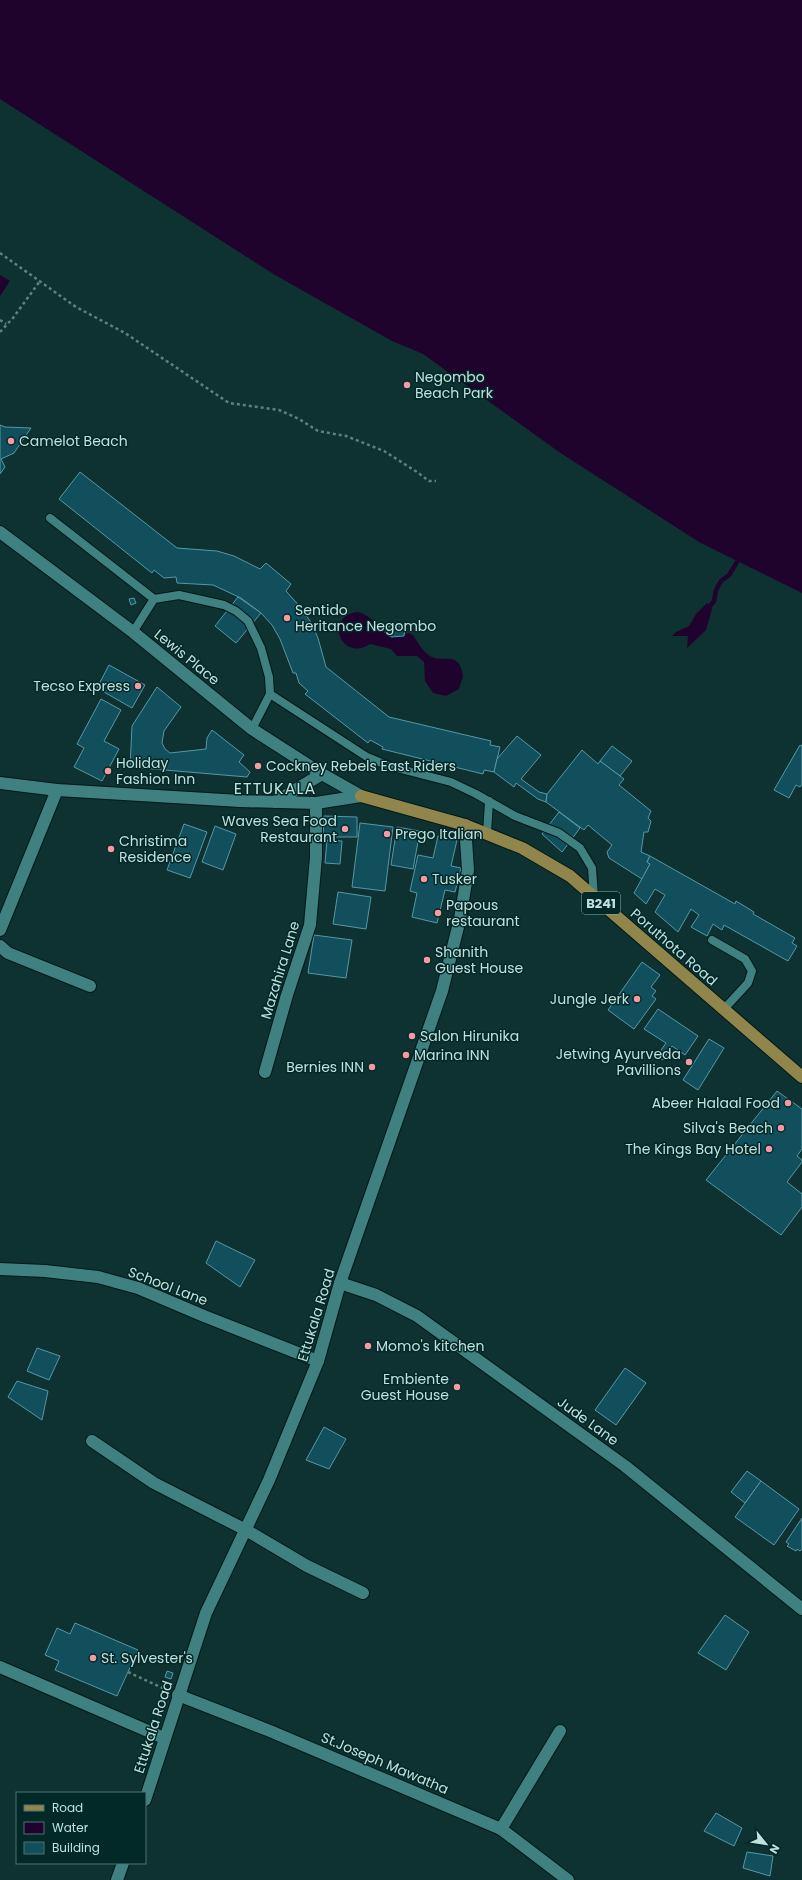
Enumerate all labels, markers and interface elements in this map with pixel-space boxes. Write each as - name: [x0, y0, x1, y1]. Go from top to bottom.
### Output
- place label: Negombo Beach Park: [415, 367, 494, 403]
- marker: Negombo Beach Park: [402, 380, 412, 390]
- place label: Camelot Beach: [19, 431, 128, 451]
- marker: Camelot Beach: [6, 436, 16, 446]
- place label: Sentido Heritance Negombo: [295, 600, 436, 636]
- marker: Sentido Heritance Negombo: [282, 613, 292, 623]
- street label: Lewis Place: [150, 624, 224, 690]
- place label: Tecso Express: [33, 676, 130, 696]
- marker: Tecso Express: [133, 681, 143, 691]
- place label: Holiday Fashion Inn: [116, 753, 195, 789]
- place label: Cockney Rebels East Riders: [266, 756, 456, 776]
- marker: Cockney Rebels East Riders: [253, 761, 263, 771]
- marker: Holiday Fashion Inn: [103, 766, 113, 776]
- district label: ETTUKALA: [234, 777, 316, 800]
- place label: Waves Sea Food Restaurant: [222, 811, 337, 847]
- marker: Waves Sea Food Restaurant: [340, 824, 350, 834]
- place label: Prego Italian: [395, 824, 483, 844]
- marker: Prego Italian: [382, 829, 392, 839]
- place label: Christima Residence: [119, 831, 192, 867]
- marker: Christima Residence: [106, 844, 116, 854]
- place label: Tusker: [432, 869, 477, 889]
- marker: Tusker: [419, 874, 429, 884]
- road number: B241: [582, 892, 620, 914]
- place label: Papous restaurant: [446, 895, 519, 931]
- street label: Poruthota Road: [626, 904, 722, 990]
- marker: Papous restaurant: [433, 908, 443, 918]
- street label: Mazahira Lane: [256, 918, 304, 1021]
- place label: Shanith Guest House: [435, 942, 524, 978]
- marker: Shanith Guest House: [422, 955, 432, 965]
- place label: Jungle Jerk: [550, 989, 630, 1009]
- marker: Jungle Jerk: [632, 994, 642, 1004]
- place label: Salon Hirunika: [420, 1026, 519, 1046]
- marker: Salon Hirunika: [407, 1031, 417, 1041]
- place label: Jetwing Ayurveda Pavillions: [556, 1044, 681, 1080]
- place label: Marina INN: [414, 1045, 489, 1065]
- marker: Marina INN: [401, 1050, 411, 1060]
- place label: Bernies INN: [286, 1057, 364, 1077]
- marker: Jetwing Ayurveda Pavillions: [684, 1057, 694, 1067]
- marker: Bernies INN: [367, 1062, 377, 1072]
- place label: Abeer Halaal Food: [652, 1093, 780, 1113]
- marker: Abeer Halaal Food: [783, 1098, 793, 1108]
- place label: Silva's Beach: [683, 1118, 773, 1138]
- marker: Silva's Beach: [776, 1123, 786, 1133]
- place label: The Kings Bay Hotel: [625, 1139, 761, 1159]
- marker: The Kings Bay Hotel: [764, 1144, 774, 1154]
- street label: School Lane: [125, 1262, 211, 1310]
- street label: Ettukala Road: [292, 1266, 340, 1364]
- place label: Momo's kitchen: [376, 1336, 485, 1356]
- marker: Momo's kitchen: [363, 1341, 373, 1351]
- place label: Embiente Guest House: [361, 1369, 449, 1405]
- marker: Embiente Guest House: [452, 1382, 462, 1392]
- street label: Jude Lane: [553, 1392, 623, 1450]
- place label: St. Sylvester's: [101, 1648, 193, 1668]
- marker: St. Sylvester's: [88, 1653, 98, 1663]
- street label: Ettukala Road: [129, 1678, 177, 1776]
- street label: St.Joseph Mawatha: [318, 1727, 452, 1799]
- legend: [16, 1792, 146, 1864]
- text: Road: [52, 1799, 83, 1816]
- text: Water: [52, 1819, 89, 1836]
- north arrow: [746, 1824, 786, 1864]
- text: Building: [52, 1839, 100, 1856]
- text: N: [766, 1841, 784, 1857]

